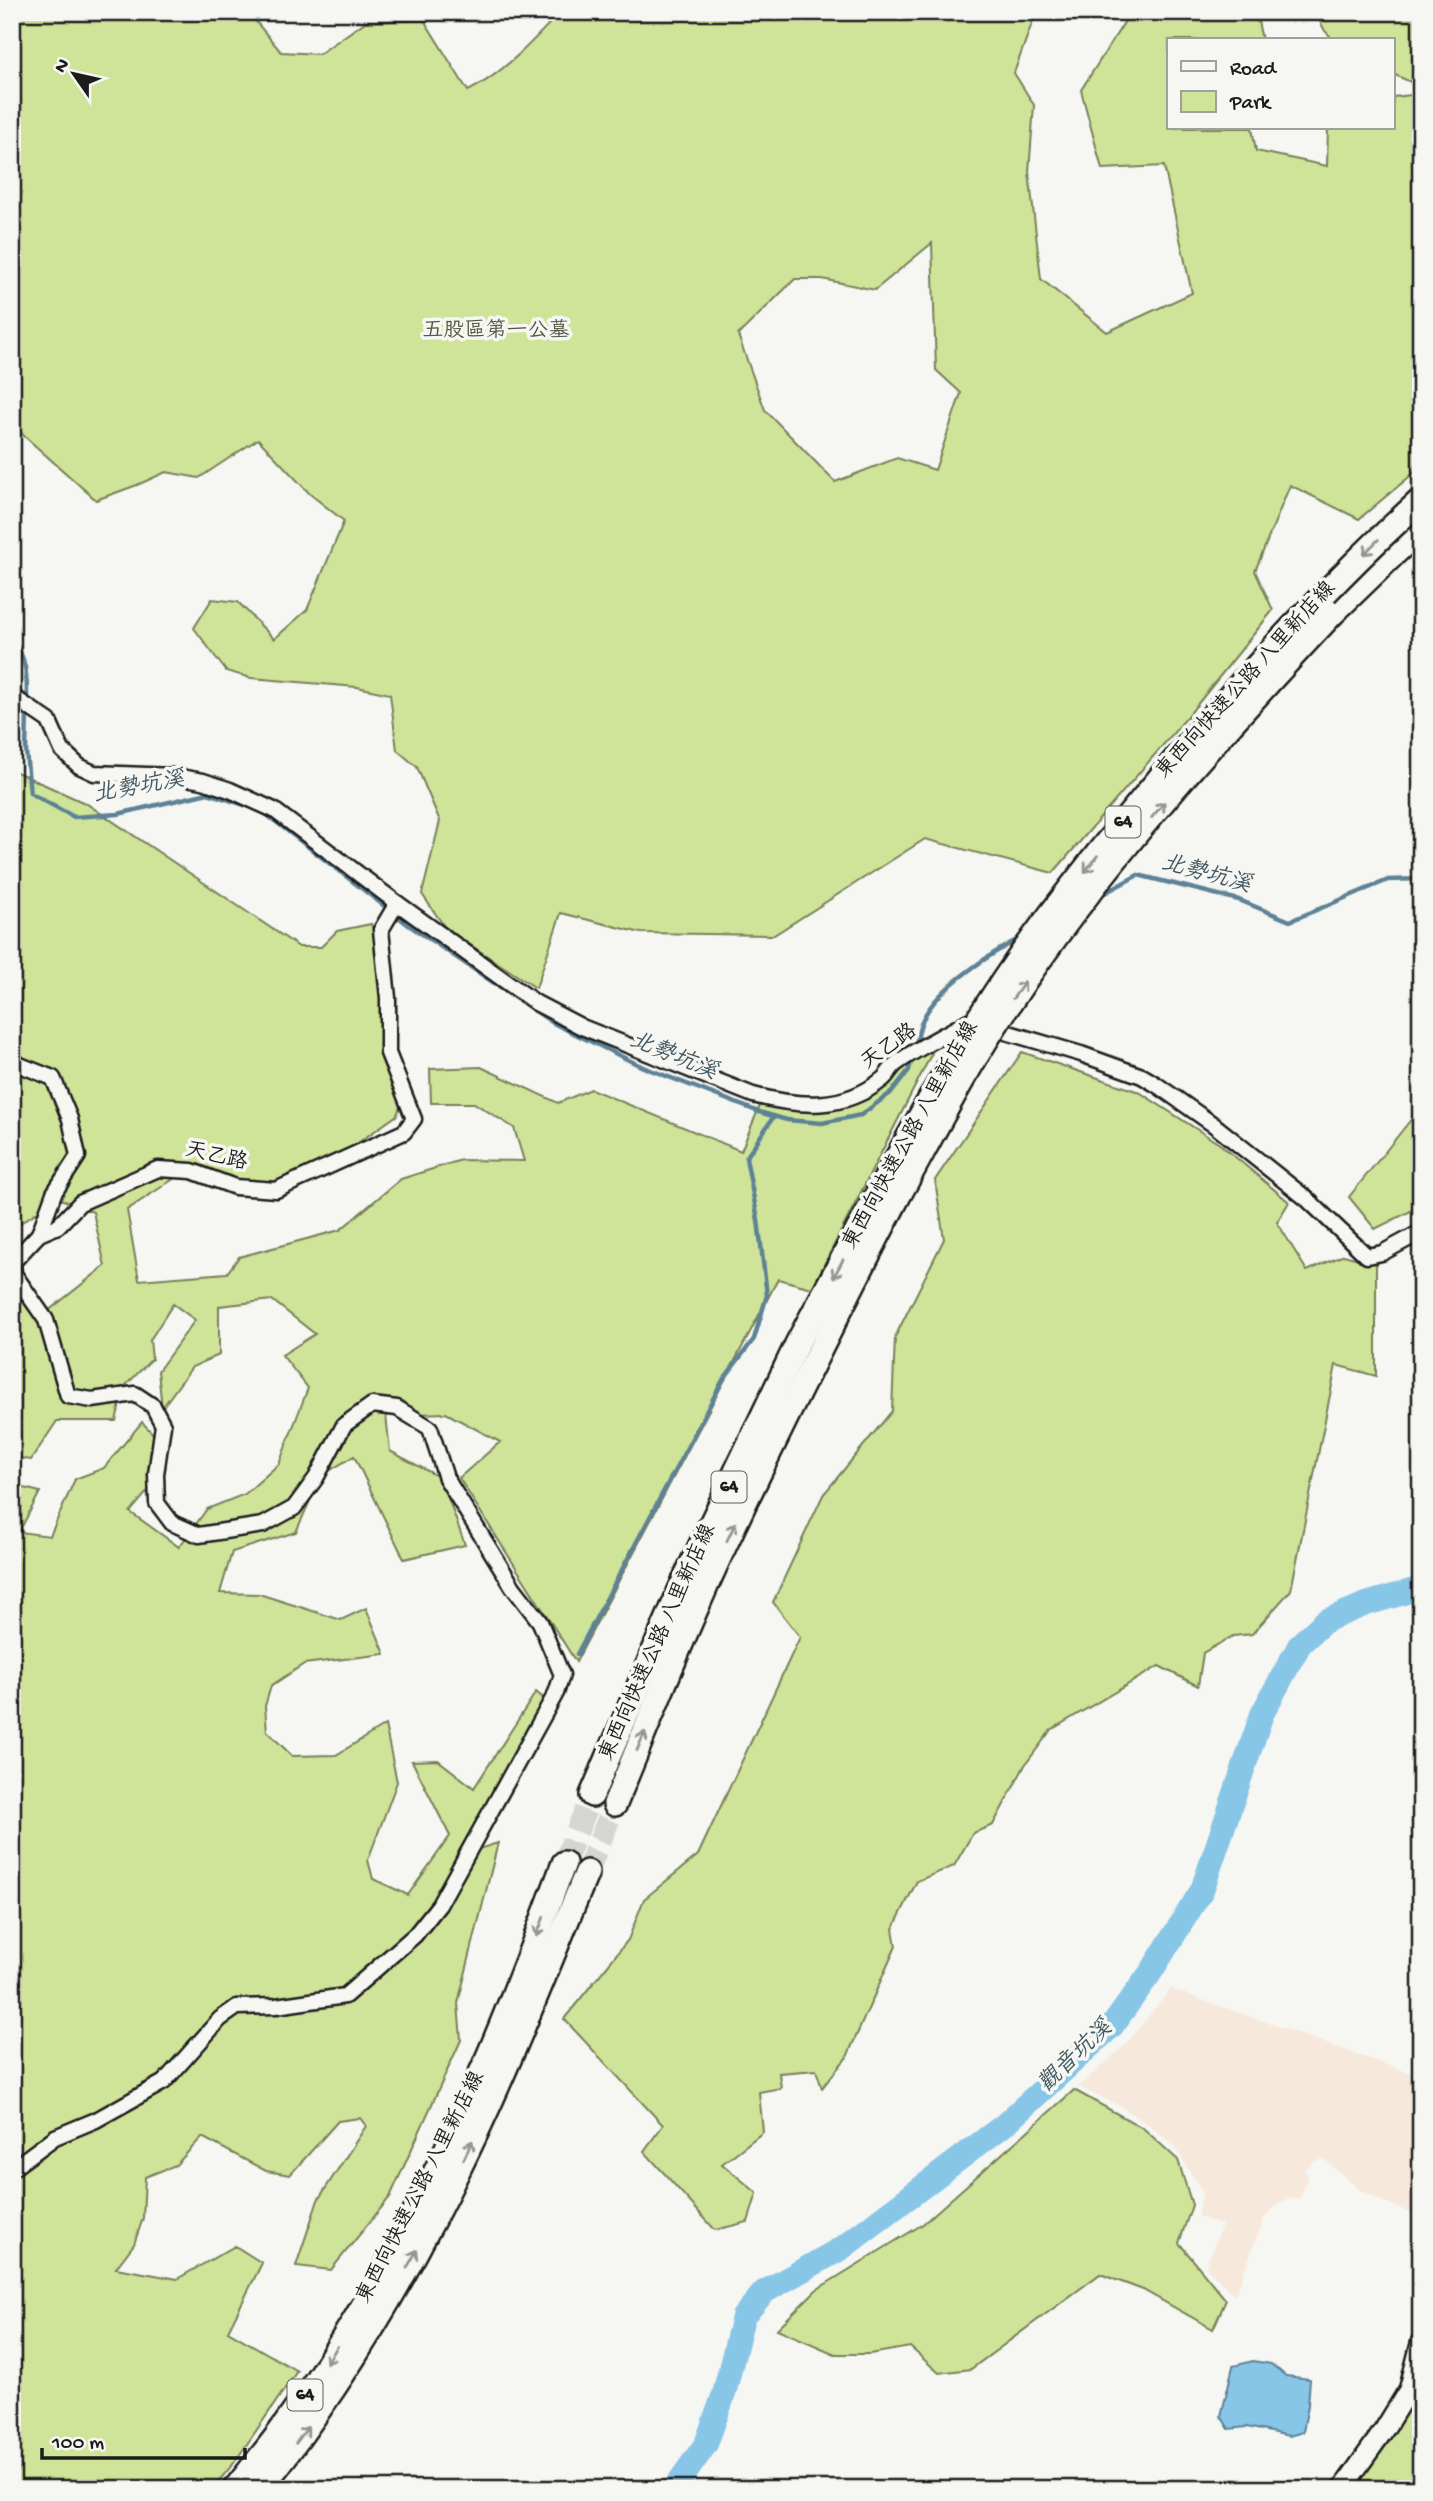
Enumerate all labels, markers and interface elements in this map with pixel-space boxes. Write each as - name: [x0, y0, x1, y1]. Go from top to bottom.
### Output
- north arrow: [38, 38, 108, 108]
- legend: [1167, 38, 1394, 130]
- text: N: [50, 55, 76, 78]
- text: Road: [1230, 58, 1278, 83]
- text: Park: [1229, 92, 1273, 117]
- park label: 五股區第一公墓: [423, 318, 570, 345]
- one-way arrow: [1363, 538, 1380, 555]
- street label: 東西向快速公路 八里新店線: [1150, 576, 1342, 785]
- water label: 北勢坑溪: [91, 765, 189, 809]
- one-way arrow: [1150, 802, 1166, 820]
- road number: 64: [1106, 806, 1140, 838]
- water label: 北勢坑溪: [1158, 849, 1256, 900]
- one-way arrow: [1083, 854, 1098, 873]
- one-way arrow: [1012, 981, 1026, 1000]
- street label: 東西向快速公路 八里新店線: [837, 1017, 985, 1254]
- street label: 天乙路: [856, 1018, 923, 1077]
- water label: 北勢坑溪: [625, 1026, 723, 1087]
- street label: 天乙路: [182, 1137, 250, 1177]
- one-way arrow: [830, 1258, 844, 1279]
- road number: 64: [712, 1471, 746, 1502]
- street label: 東西向快速公路 八里新店線: [593, 1520, 723, 1765]
- one-way arrow: [725, 1522, 738, 1543]
- one-way arrow: [635, 1731, 648, 1752]
- one-way arrow: [532, 1915, 545, 1937]
- water label: 觀音坑溪: [1033, 2013, 1120, 2099]
- street label: 東西向快速公路 八里新店線: [351, 2067, 491, 2308]
- one-way arrow: [462, 2140, 475, 2161]
- one-way arrow: [406, 2249, 419, 2270]
- one-way arrow: [324, 2345, 339, 2364]
- road number: 64: [288, 2380, 322, 2410]
- scale bar: [42, 2417, 245, 2461]
- one-way arrow: [295, 2426, 309, 2445]
- text: 100 m: [51, 2432, 104, 2457]

